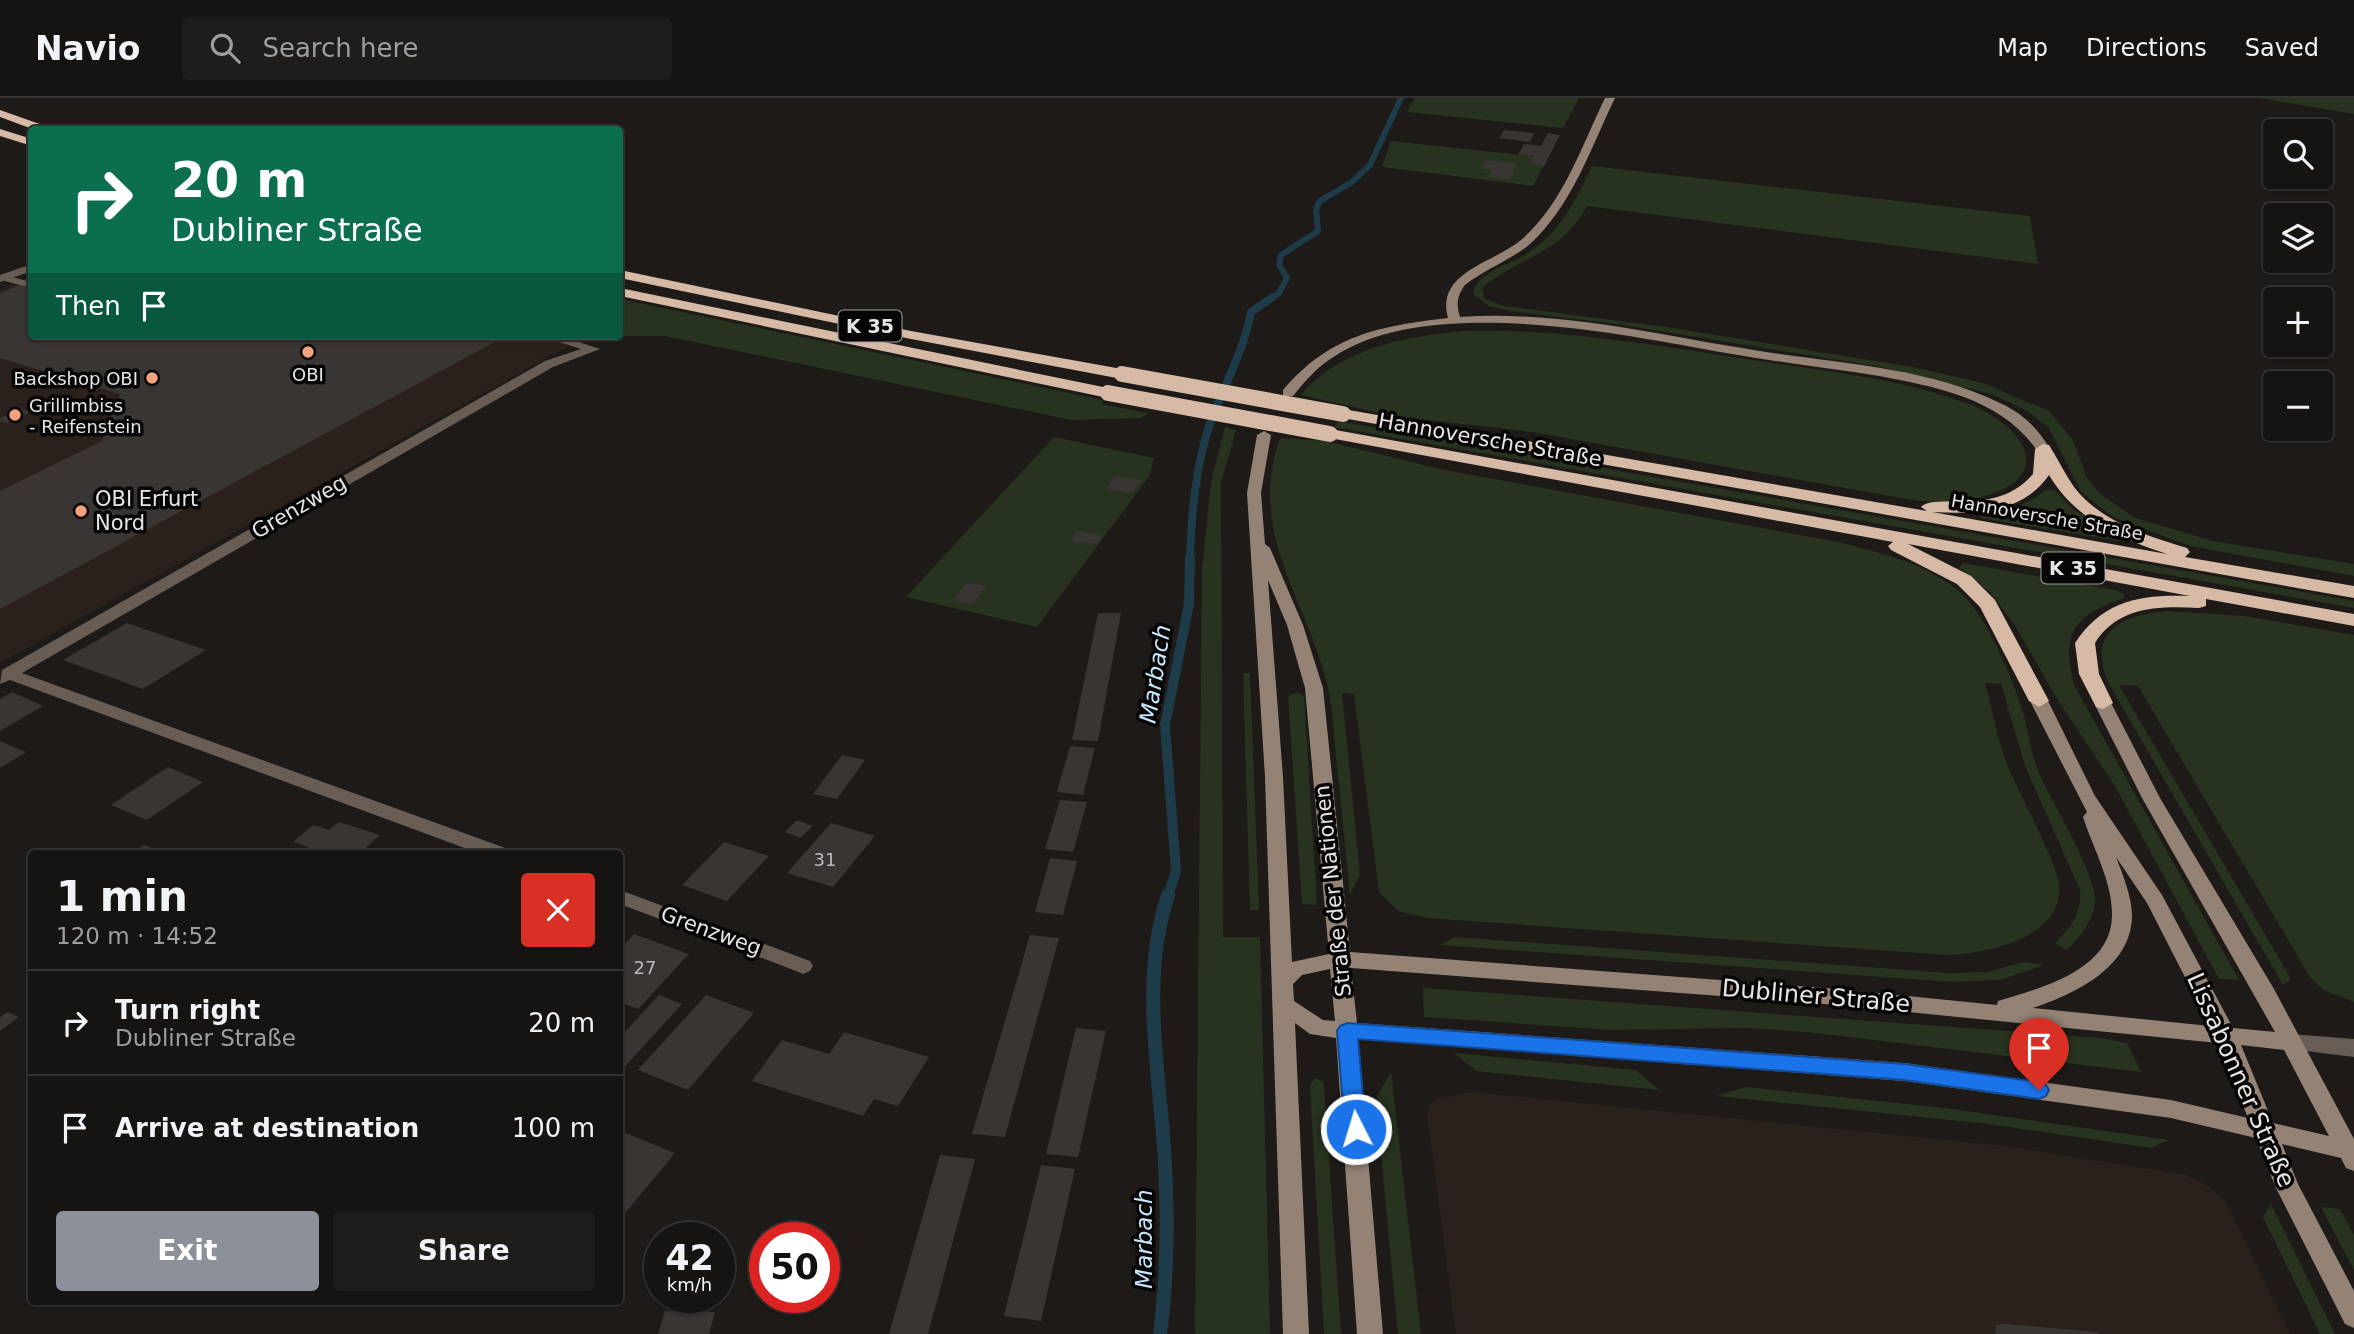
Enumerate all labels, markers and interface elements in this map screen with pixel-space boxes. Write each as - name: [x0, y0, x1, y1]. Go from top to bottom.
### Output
- search box: [182, 17, 672, 80]
- text: Navio: [35, 29, 140, 68]
- icon: search: [206, 29, 244, 67]
- text: Search here: [262, 33, 419, 63]
- text: Map: [1997, 34, 2048, 62]
- text: Directions: [2086, 34, 2207, 62]
- text: Saved: [2245, 34, 2319, 62]
- map controls: [2263, 119, 2333, 441]
- button: search: [2263, 119, 2333, 189]
- text: 20 m: [171, 152, 307, 209]
- icon: right: [56, 154, 147, 245]
- button: layers: [2263, 203, 2333, 273]
- text: Dubliner Straße: [171, 211, 423, 249]
- icon: arrive: [135, 287, 173, 325]
- button: +: [2263, 287, 2333, 357]
- text: Then: [56, 291, 121, 321]
- road number: K 35: [838, 310, 902, 342]
- marker: OBI: [300, 344, 316, 360]
- place label: OBI: [292, 364, 324, 385]
- place label: Backshop OBI: [14, 368, 138, 389]
- marker: Backshop OBI: [144, 370, 160, 386]
- button: −: [2263, 371, 2333, 441]
- place label: Grillimbiss - Reifenstein: [29, 395, 142, 437]
- marker: Grillimbiss - Reifenstein: [7, 407, 23, 423]
- street label: Hannoversche Straße: [1376, 408, 1604, 472]
- street label: Grenzweg: [247, 470, 351, 544]
- place label: OBI Erfurt Nord: [95, 487, 198, 535]
- street label: Hannoversche Straße: [1949, 490, 2145, 544]
- marker: OBI Erfurt Nord: [73, 503, 89, 519]
- road number: K 35: [2042, 552, 2104, 583]
- water label: Marbach: [1134, 623, 1176, 725]
- street label: Straße der Nationen: [1310, 784, 1356, 998]
- house number: 31: [814, 849, 836, 870]
- text: 1 min: [56, 872, 188, 921]
- button: close: [521, 873, 595, 947]
- street label: Grenzweg: [658, 902, 764, 960]
- text: 120 m · 14:52: [56, 923, 218, 949]
- house number: 27: [634, 957, 656, 978]
- street label: Lissabonner Straße: [2181, 969, 2301, 1191]
- street label: Dubliner Straße: [1721, 974, 1911, 1018]
- text: Turn right: [115, 995, 260, 1025]
- icon: right: [56, 1004, 94, 1042]
- text: 20 m: [528, 1008, 595, 1038]
- pin: [2009, 1018, 2069, 1090]
- text: Dubliner Straße: [115, 1025, 296, 1051]
- icon: arrive: [2020, 1029, 2058, 1067]
- position arrow: [1319, 1092, 1393, 1166]
- icon: arrive: [56, 1109, 94, 1147]
- text: Arrive at destination: [115, 1113, 419, 1143]
- text: 100 m: [512, 1113, 595, 1143]
- water label: Marbach: [1131, 1189, 1157, 1289]
- button: Exit: [56, 1211, 319, 1291]
- button: Share: [333, 1211, 595, 1291]
- speed limit sign: 50: [749, 1222, 840, 1313]
- text: 42: [665, 1238, 714, 1278]
- text: km/h: [667, 1274, 712, 1295]

